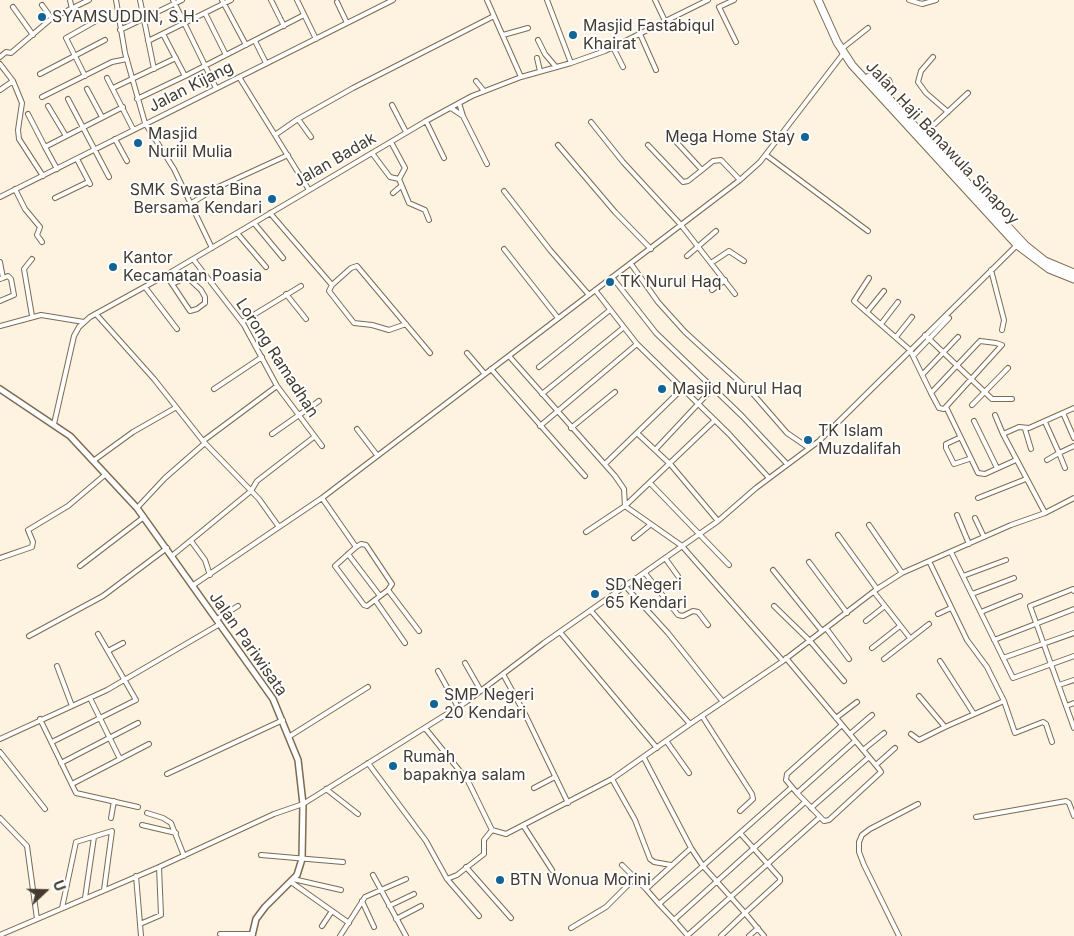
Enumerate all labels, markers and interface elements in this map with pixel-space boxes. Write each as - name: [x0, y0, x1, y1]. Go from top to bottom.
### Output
- place label: SYAMSUDDIN, S.H.: [52, 7, 200, 27]
- marker: SYAMSUDDIN, S.H.: [36, 11, 48, 23]
- place label: Masjid Fastabiqul Khairat: [583, 16, 715, 54]
- marker: Masjid Fastabiqul Khairat: [567, 29, 579, 41]
- street label: Jalan Haji Banawula Sinapoy: [861, 57, 1023, 229]
- street label: Jalan Kijang: [146, 58, 236, 116]
- place label: Masjid Nuriil Mulia: [148, 124, 233, 162]
- place label: Mega Home Stay: [665, 127, 795, 147]
- street label: Jalan Badak: [290, 129, 380, 191]
- marker: Mega Home Stay: [799, 131, 811, 143]
- marker: Masjid Nuriil Mulia: [132, 137, 144, 149]
- place label: SMK Swasta Bina Bersama Kendari: [130, 180, 262, 218]
- marker: SMK Swasta Bina Bersama Kendari: [266, 193, 278, 205]
- place label: Kantor Kecamatan Poasia: [123, 248, 262, 286]
- marker: Kantor Kecamatan Poasia: [107, 261, 119, 273]
- place label: TK Nurul Haq: [620, 272, 722, 292]
- marker: TK Nurul Haq: [604, 276, 616, 288]
- street label: Lorong Ramadhan: [231, 295, 323, 421]
- place label: Masjid Nurul Haq: [672, 379, 802, 399]
- marker: Masjid Nurul Haq: [656, 383, 668, 395]
- place label: TK Islam Muzdalifah: [818, 421, 901, 459]
- marker: TK Islam Muzdalifah: [802, 434, 814, 446]
- place label: SD Negeri 65 Kendari: [605, 575, 687, 613]
- street label: Jalan Pariwisata: [205, 588, 291, 700]
- marker: SD Negeri 65 Kendari: [589, 588, 601, 600]
- place label: SMP Negeri 20 Kendari: [444, 685, 534, 723]
- marker: SMP Negeri 20 Kendari: [428, 698, 440, 710]
- place label: Rumah bapaknya salam: [403, 747, 526, 785]
- marker: Rumah bapaknya salam: [387, 760, 399, 772]
- north arrow: [20, 866, 70, 916]
- place label: BTN Wonua Morini: [510, 870, 651, 890]
- marker: BTN Wonua Morini: [494, 874, 506, 886]
- text: U: [50, 878, 69, 893]

